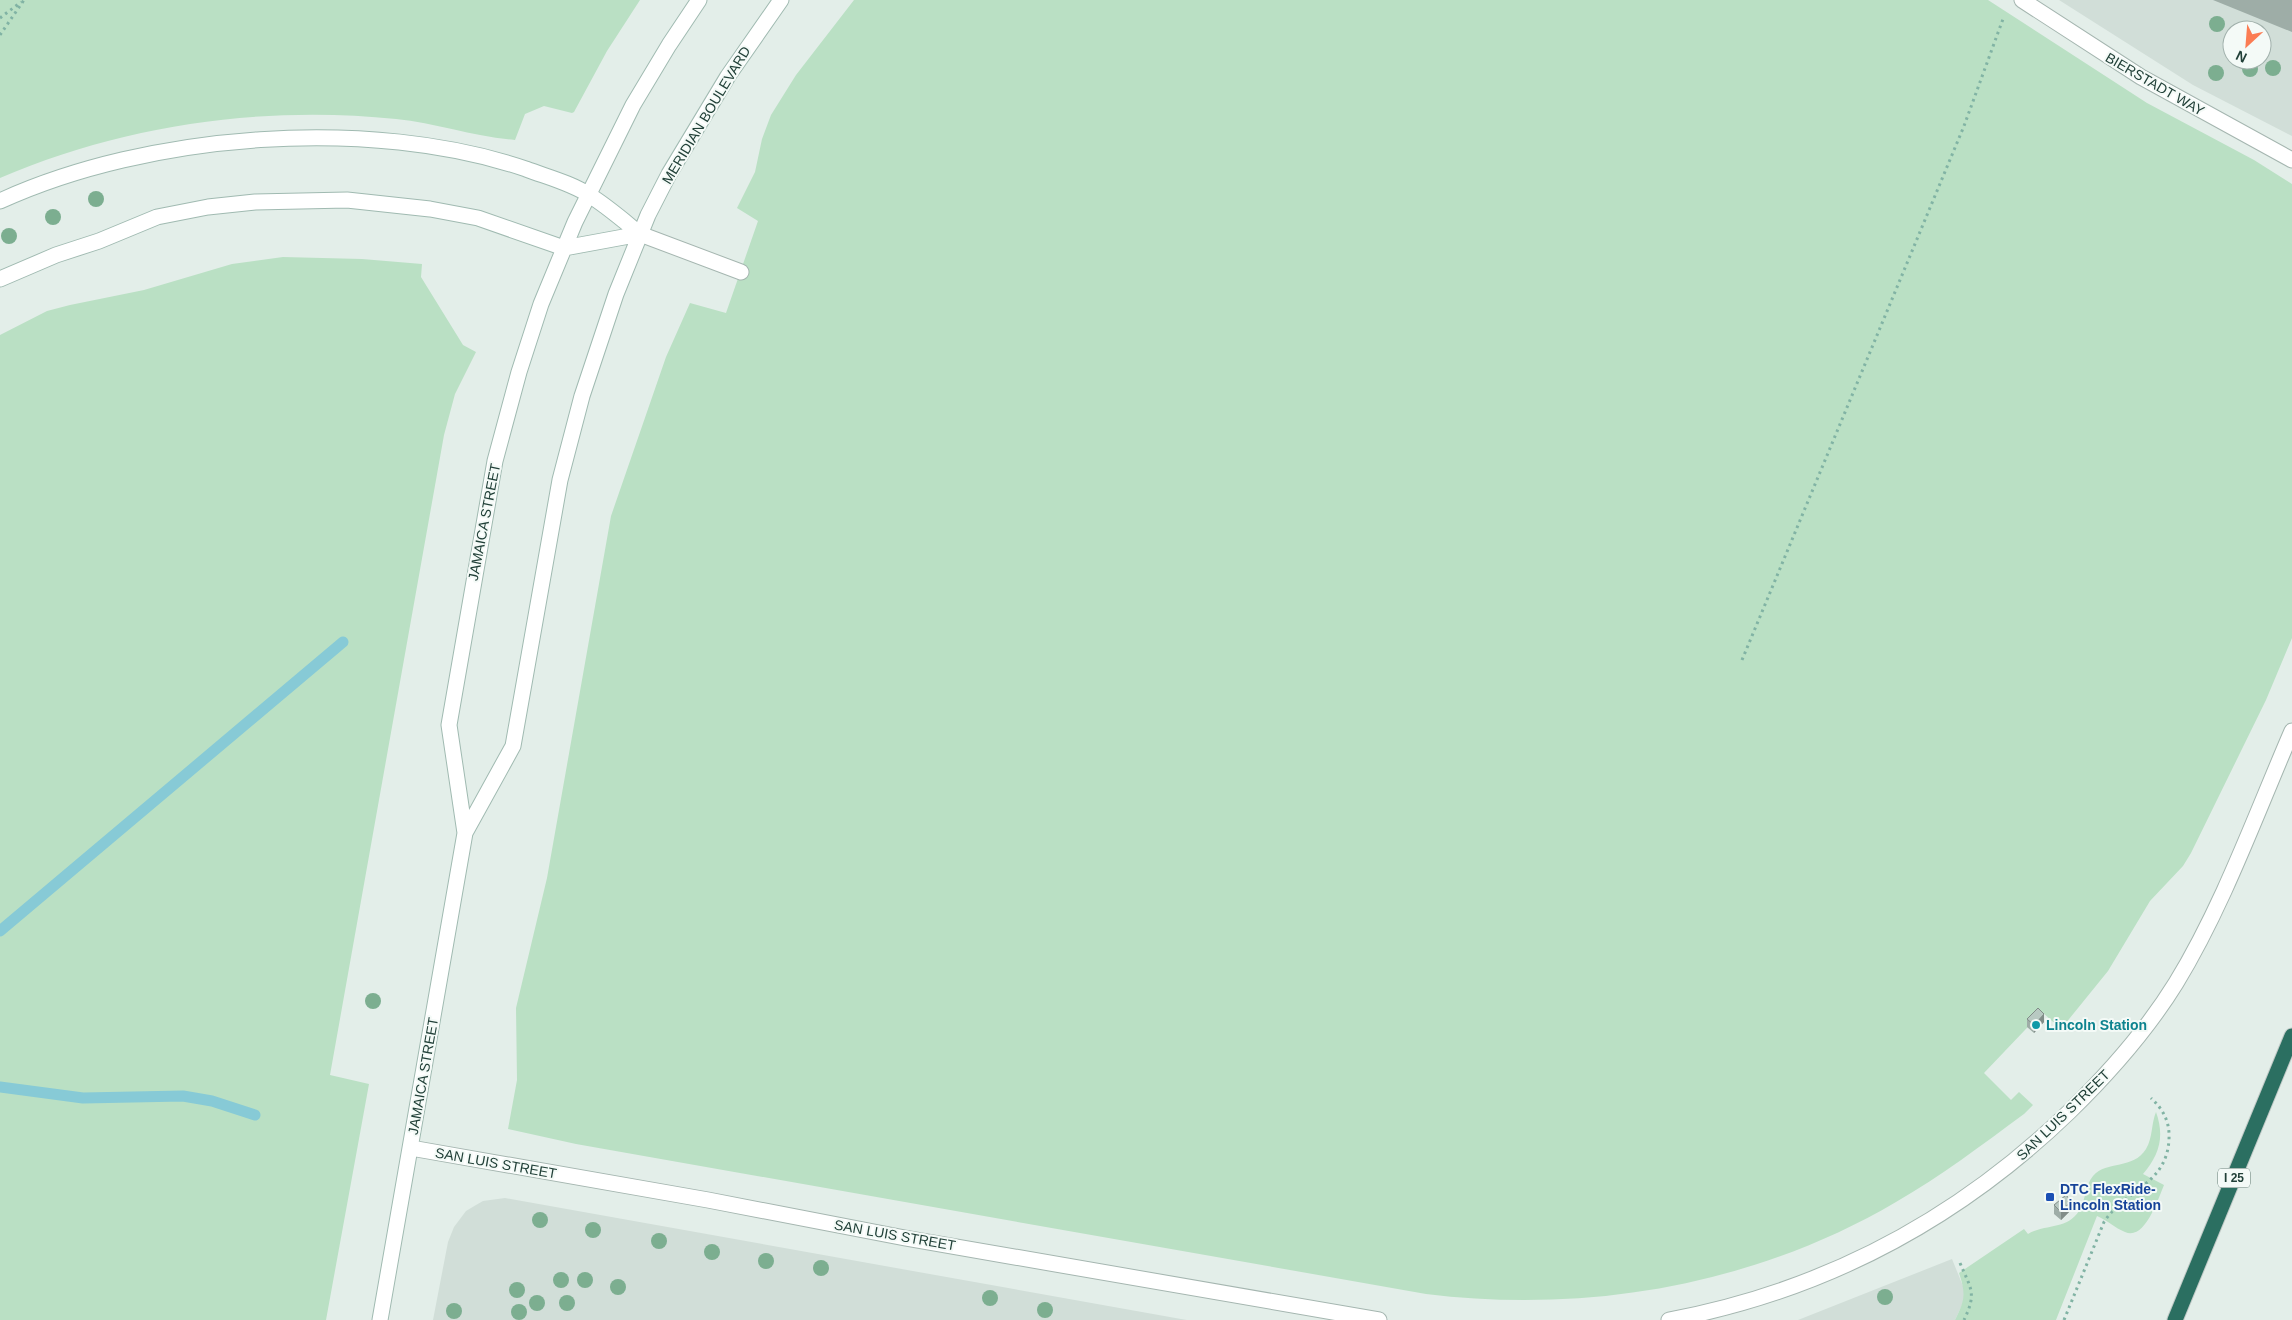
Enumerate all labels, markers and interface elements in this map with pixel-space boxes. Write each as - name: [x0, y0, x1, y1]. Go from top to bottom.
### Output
- north arrow: [2222, 20, 2272, 70]
- street label: MERIDIAN BOULEVARD: [659, 43, 753, 187]
- text: N: [2233, 47, 2249, 66]
- street label: BIERSTADT WAY: [2103, 49, 2208, 119]
- street label: JAMAICA STREET: [465, 462, 503, 582]
- street label: JAMAICA STREET: [405, 1016, 441, 1136]
- place label: Lincoln Station: [2046, 1017, 2147, 1033]
- marker: Lincoln Station: [2030, 1019, 2042, 1031]
- street label: SAN LUIS STREET: [2013, 1066, 2113, 1163]
- street label: SAN LUIS STREET: [434, 1144, 558, 1182]
- road number: I 25: [2218, 1168, 2250, 1188]
- place label: DTC FlexRide- Lincoln Station: [2060, 1181, 2161, 1213]
- marker: DTC FlexRide- Lincoln Station: [2044, 1191, 2056, 1203]
- street label: SAN LUIS STREET: [833, 1216, 957, 1254]

